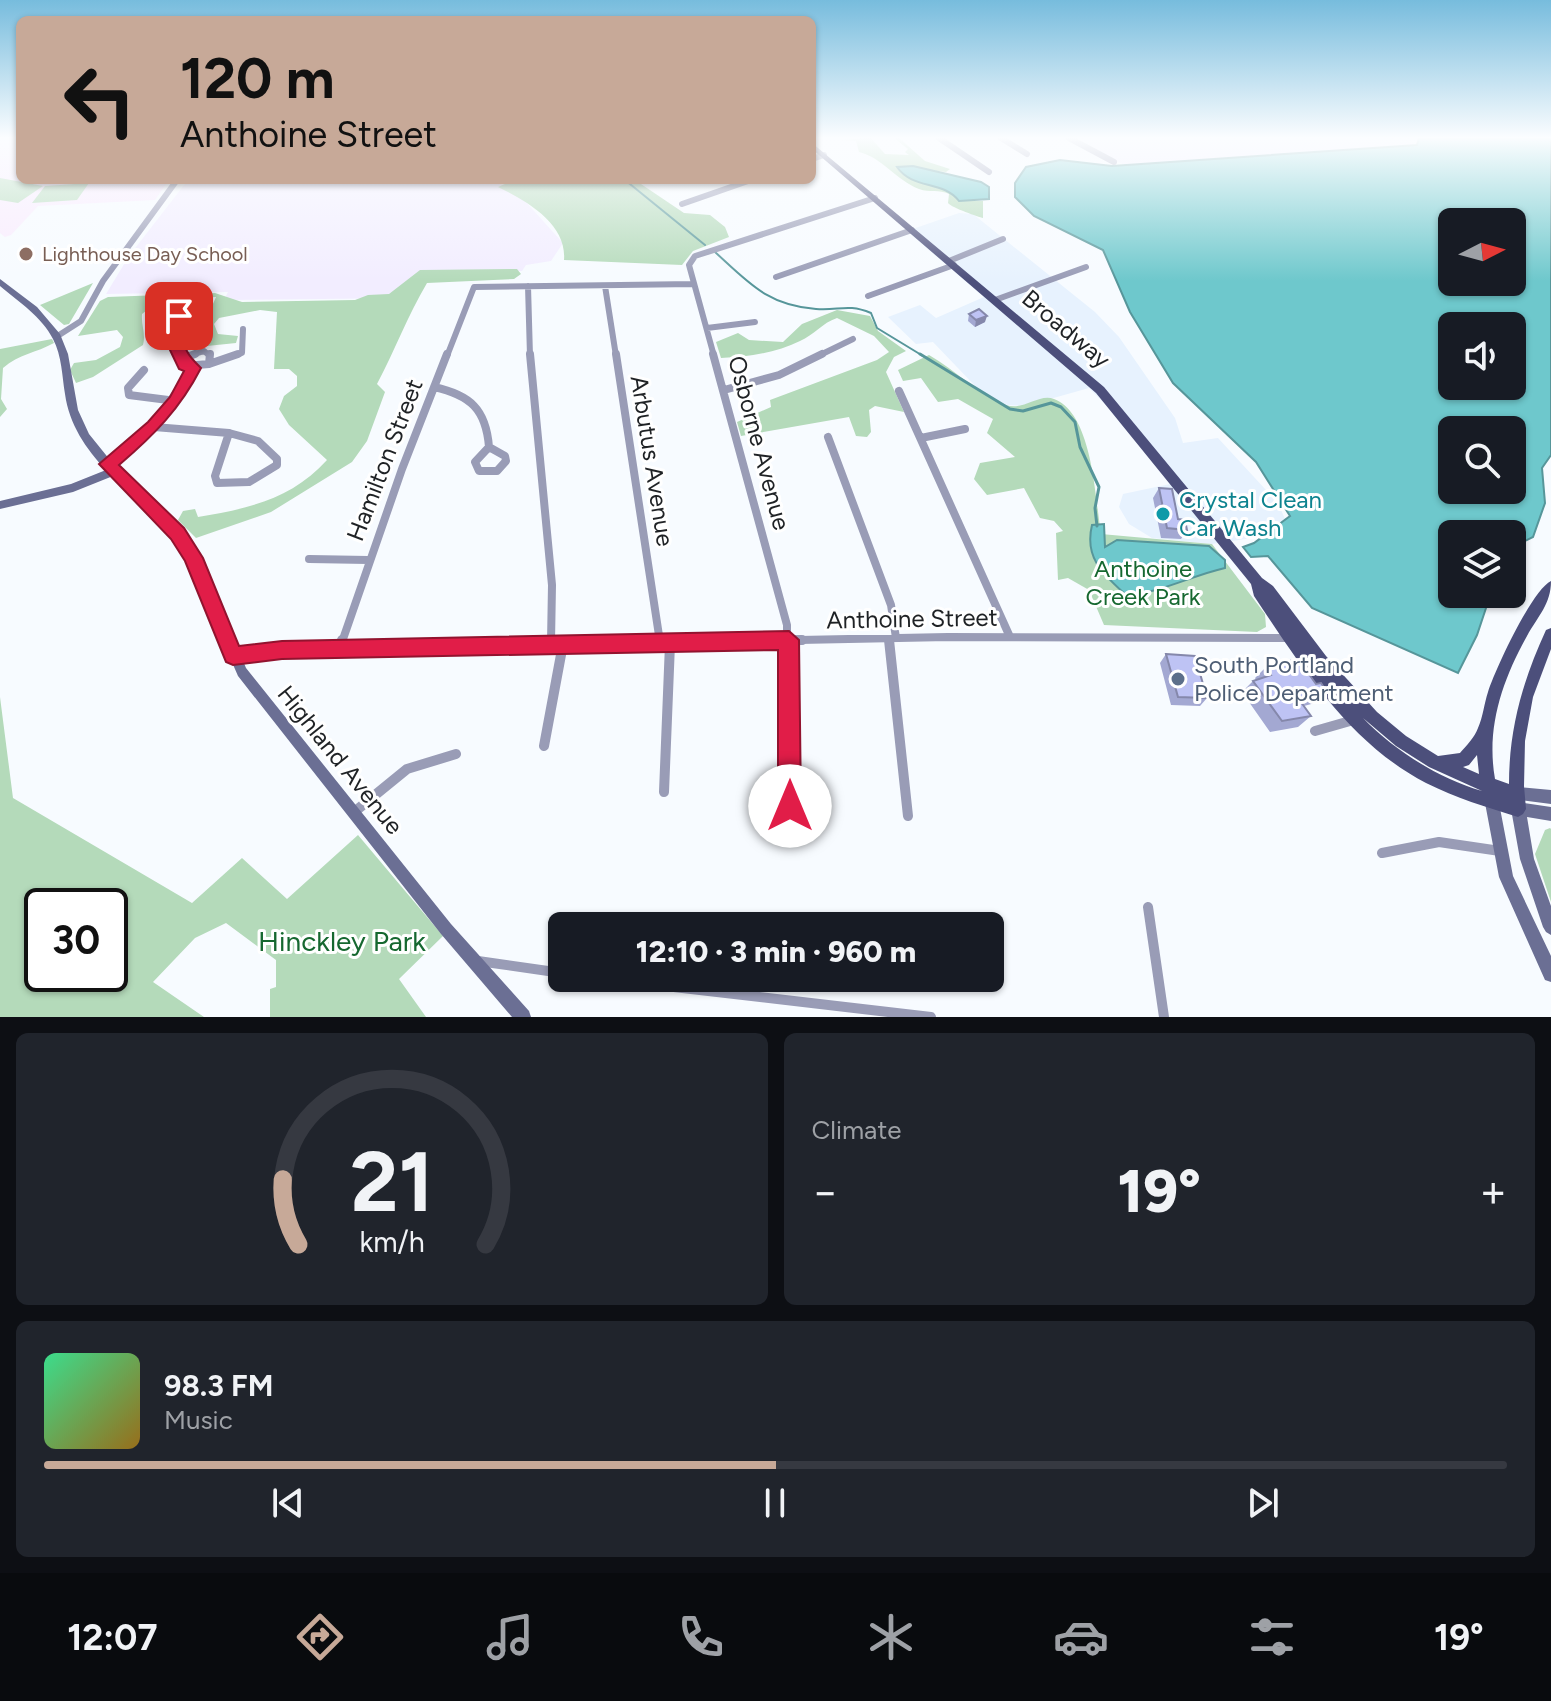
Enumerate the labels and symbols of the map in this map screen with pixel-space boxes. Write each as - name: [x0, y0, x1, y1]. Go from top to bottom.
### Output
- north arrow: [1438, 208, 1526, 296]
- place label: Lighthouse Day School: [42, 242, 248, 266]
- marker: Lighthouse Day School: [17, 245, 35, 263]
- pin: [145, 282, 213, 350]
- street label: Broadway: [1016, 283, 1117, 374]
- street label: Osborne Avenue: [722, 352, 797, 533]
- street label: Arbutus Avenue: [625, 373, 680, 548]
- street label: Hamilton Street: [340, 375, 429, 545]
- place label: Crystal Clean Car Wash: [1179, 485, 1322, 542]
- marker: Crystal Clean Car Wash: [1154, 505, 1172, 523]
- park label: Anthoine Creek Park: [1086, 554, 1201, 611]
- street label: Anthoine Street: [826, 603, 998, 634]
- place label: South Portland Police Department: [1194, 650, 1394, 707]
- marker: South Portland Police Department: [1169, 670, 1187, 688]
- street label: Highland Avenue: [271, 679, 409, 840]
- position arrow: [748, 764, 832, 848]
- speed limit sign: 30: [24, 888, 128, 992]
- park label: Hinckley Park: [258, 924, 426, 958]

